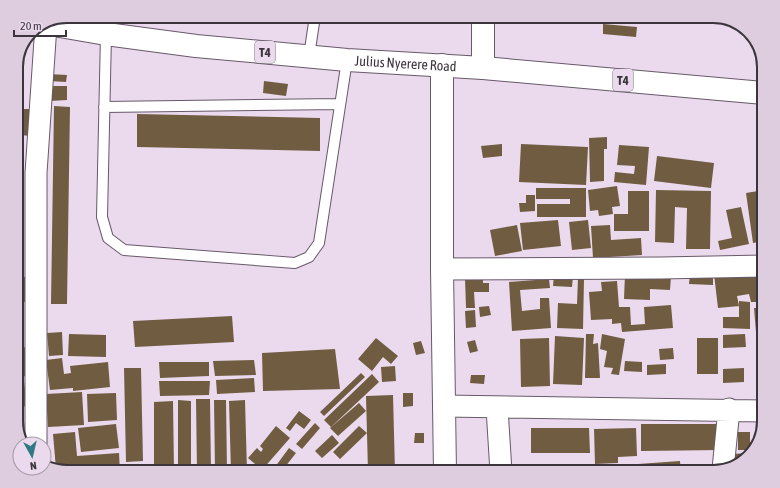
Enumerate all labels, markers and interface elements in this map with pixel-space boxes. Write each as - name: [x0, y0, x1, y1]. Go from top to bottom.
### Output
- scale bar: [14, 12, 66, 38]
- text: 20 m: [20, 19, 42, 33]
- road number: T4: [255, 41, 275, 63]
- street label: Julius Nyerere Road: [354, 52, 457, 74]
- road number: T4: [613, 69, 633, 91]
- north arrow: [12, 436, 52, 476]
- text: N: [29, 460, 37, 472]

